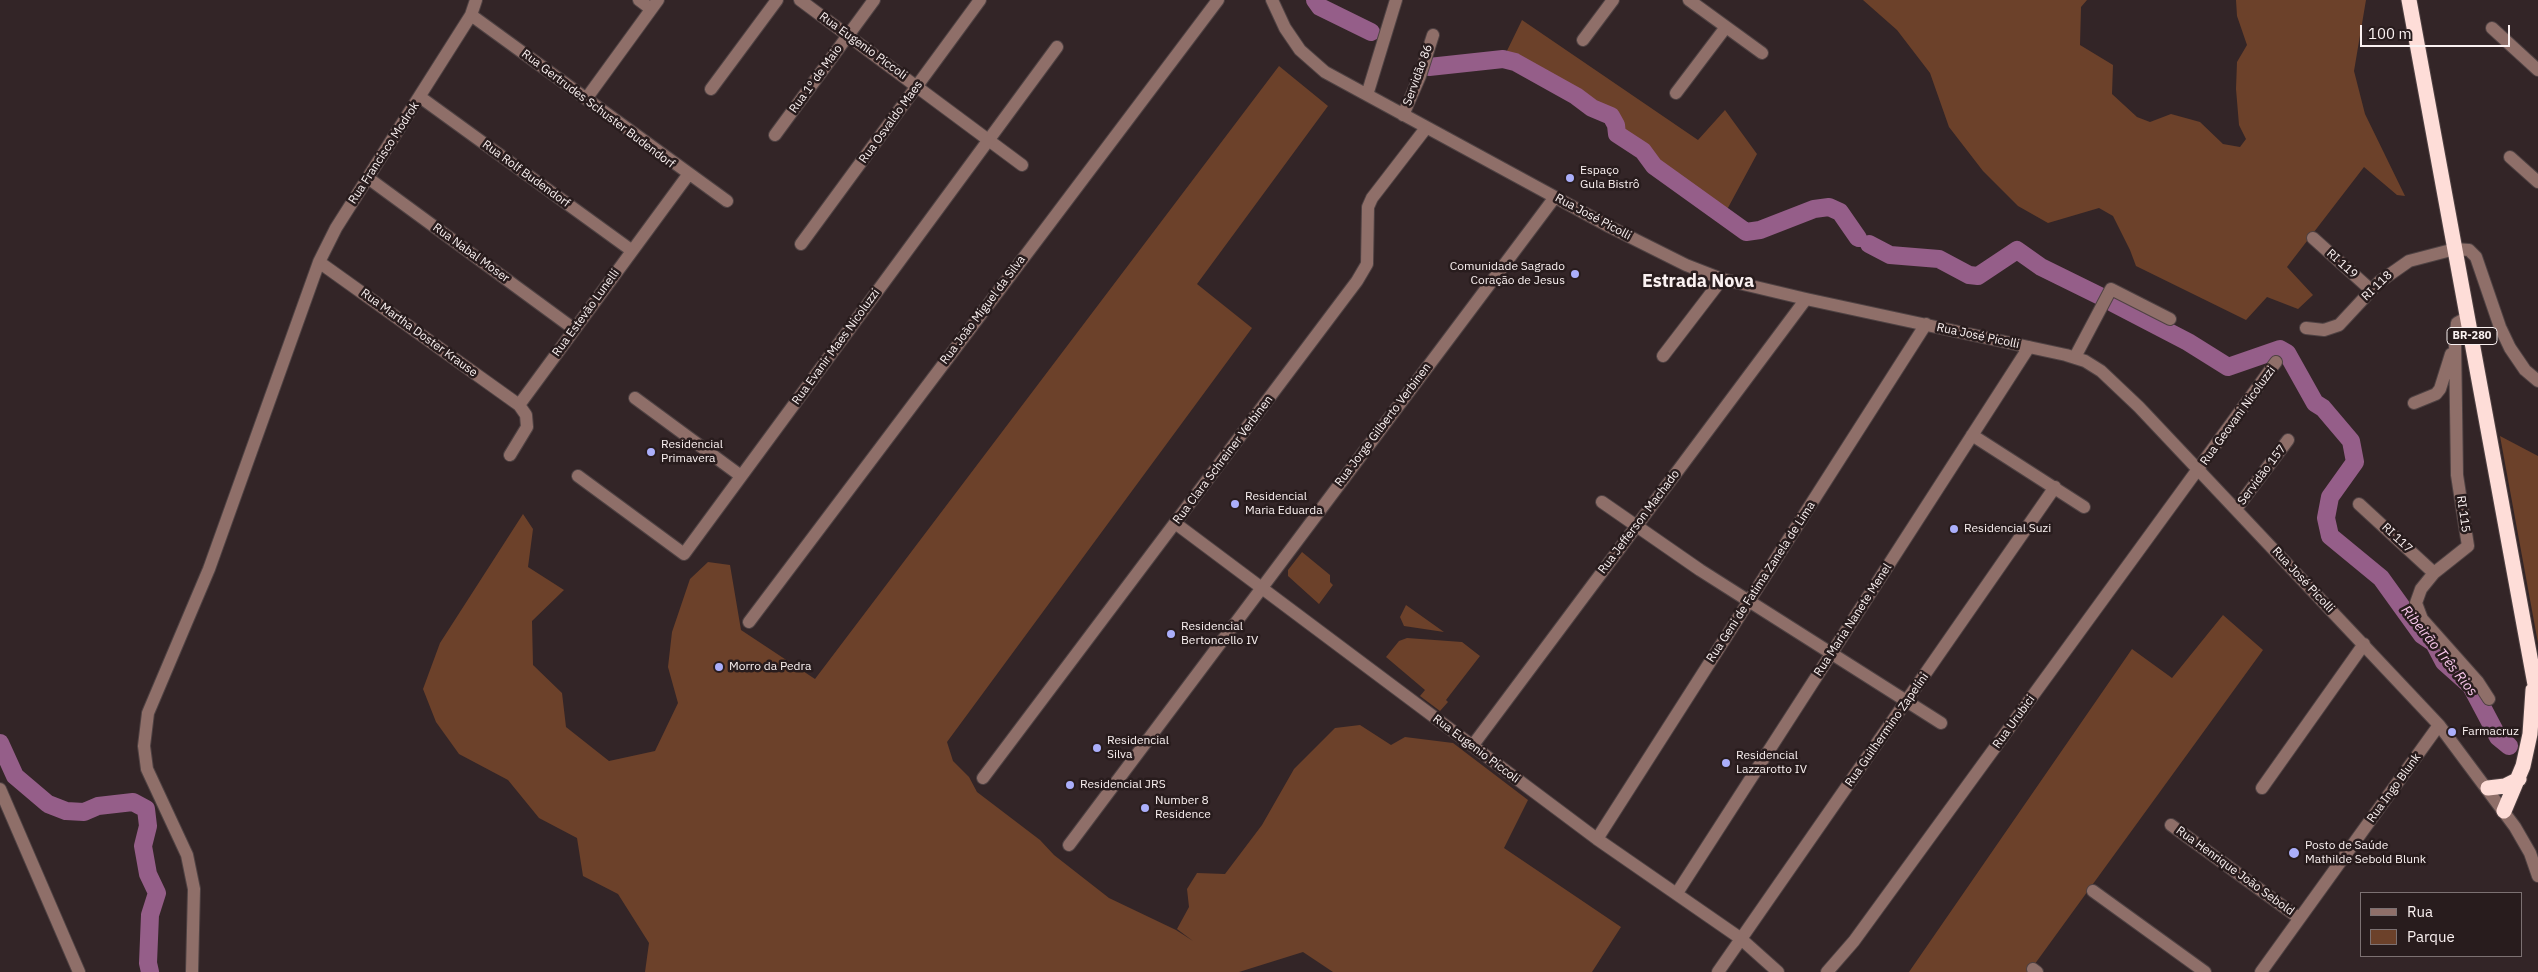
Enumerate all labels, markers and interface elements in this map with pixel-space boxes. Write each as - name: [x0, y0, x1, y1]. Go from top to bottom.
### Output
- street label: Rua Eugenio Piccoli: [816, 9, 910, 83]
- scale bar: [2363, 15, 2513, 47]
- text: 100 m: [2368, 24, 2412, 43]
- street label: Rua 1º de Maio: [786, 42, 846, 116]
- street label: Servidão 86: [1400, 42, 1436, 108]
- street label: Rua Gertrudes Schuster Budendorf: [519, 47, 677, 171]
- street label: Rua Osvaldo Maes: [856, 78, 926, 166]
- street label: Rua Francisco Modrok: [346, 99, 422, 207]
- street label: Rua Rolf Budendorf: [479, 137, 573, 211]
- place label: Espaço Gula Bistrô: [1580, 164, 1640, 192]
- marker: Espaço Gula Bistrô: [1564, 172, 1576, 184]
- street label: Rua José Picolli: [1552, 191, 1634, 243]
- street label: Rua Nabal Moser: [430, 220, 512, 286]
- street label: RI 119: [2323, 246, 2361, 282]
- street label: Rua João Miguel da Silva: [937, 253, 1029, 367]
- place label: Comunidade Sagrado Coração de Jesus: [1450, 260, 1565, 288]
- street label: Rua Estevão Lunelli: [549, 267, 623, 359]
- marker: Comunidade Sagrado Coração de Jesus: [1569, 268, 1581, 280]
- street label: RI 118: [2359, 268, 2395, 304]
- district label: Estrada Nova: [1642, 271, 1754, 293]
- street label: Rua Martha Doster Krause: [358, 286, 480, 380]
- street label: Rua Evanir Maes Nicoluzzi: [789, 286, 883, 408]
- street label: Rua José Picolli: [1935, 320, 2021, 352]
- road number: BR-280: [2447, 328, 2497, 344]
- street label: Rua Jorge Gilberto Verbinen: [1332, 360, 1434, 490]
- street label: Rua Geovani Nicoluzzi: [2197, 364, 2279, 468]
- street label: Rua Clara Schreiner Verbinen: [1170, 393, 1276, 527]
- place label: Residencial Primavera: [661, 438, 723, 466]
- street label: Servidão 157: [2235, 442, 2289, 508]
- marker: Residencial Primavera: [645, 446, 657, 458]
- street label: Rua Jefferson Machado: [1595, 467, 1683, 577]
- place label: Residencial Maria Eduarda: [1245, 490, 1323, 518]
- street label: RI 115: [2453, 495, 2473, 533]
- marker: Residencial Maria Eduarda: [1229, 498, 1241, 510]
- street label: Rua Geni de Fatima Zanela de Lima: [1704, 499, 1818, 665]
- street label: RI 117: [2379, 520, 2415, 556]
- place label: Residencial Suzi: [1964, 522, 2051, 536]
- marker: Residencial Suzi: [1948, 523, 1960, 535]
- street label: Rua José Picolli: [2269, 544, 2337, 616]
- street label: Rua Maria Nanete Menel: [1811, 561, 1895, 679]
- water label: Ribeirão Três Rios: [2397, 602, 2481, 700]
- place label: Residencial Bertoncello IV: [1181, 620, 1258, 648]
- marker: Residencial Bertoncello IV: [1165, 628, 1177, 640]
- place label: Morro da Pedra: [729, 660, 811, 674]
- marker: Morro da Pedra: [713, 661, 725, 673]
- street label: Rua Guilhermino Zapelini: [1842, 670, 1932, 790]
- street label: Rua Urubici: [1990, 693, 2038, 751]
- street label: Rua Eugenio Piccoli: [1430, 712, 1522, 786]
- place label: Farmacruz: [2462, 725, 2519, 739]
- marker: Farmacruz: [2446, 726, 2458, 738]
- place label: Residencial Silva: [1107, 734, 1169, 762]
- marker: Residencial Silva: [1091, 742, 1103, 754]
- place label: Residencial Lazzarotto IV: [1736, 749, 1807, 777]
- street label: Rua Ingo Blunk: [2364, 751, 2424, 825]
- marker: Residencial Lazzarotto IV: [1720, 757, 1732, 769]
- place label: Residencial JRS: [1080, 778, 1166, 792]
- marker: Residencial JRS: [1064, 779, 1076, 791]
- place label: Number 8 Residence: [1155, 794, 1211, 822]
- marker: Number 8 Residence: [1139, 802, 1151, 814]
- street label: Rua Henrique João Sebold: [2173, 823, 2297, 919]
- place label: Posto de Saúde Mathilde Sebold Blunk: [2305, 839, 2426, 867]
- marker: Posto de Saúde Mathilde Sebold Blunk: [2287, 846, 2301, 860]
- legend: [2360, 892, 2523, 957]
- text: Rua: [2407, 902, 2433, 921]
- text: Parque: [2407, 927, 2455, 946]

